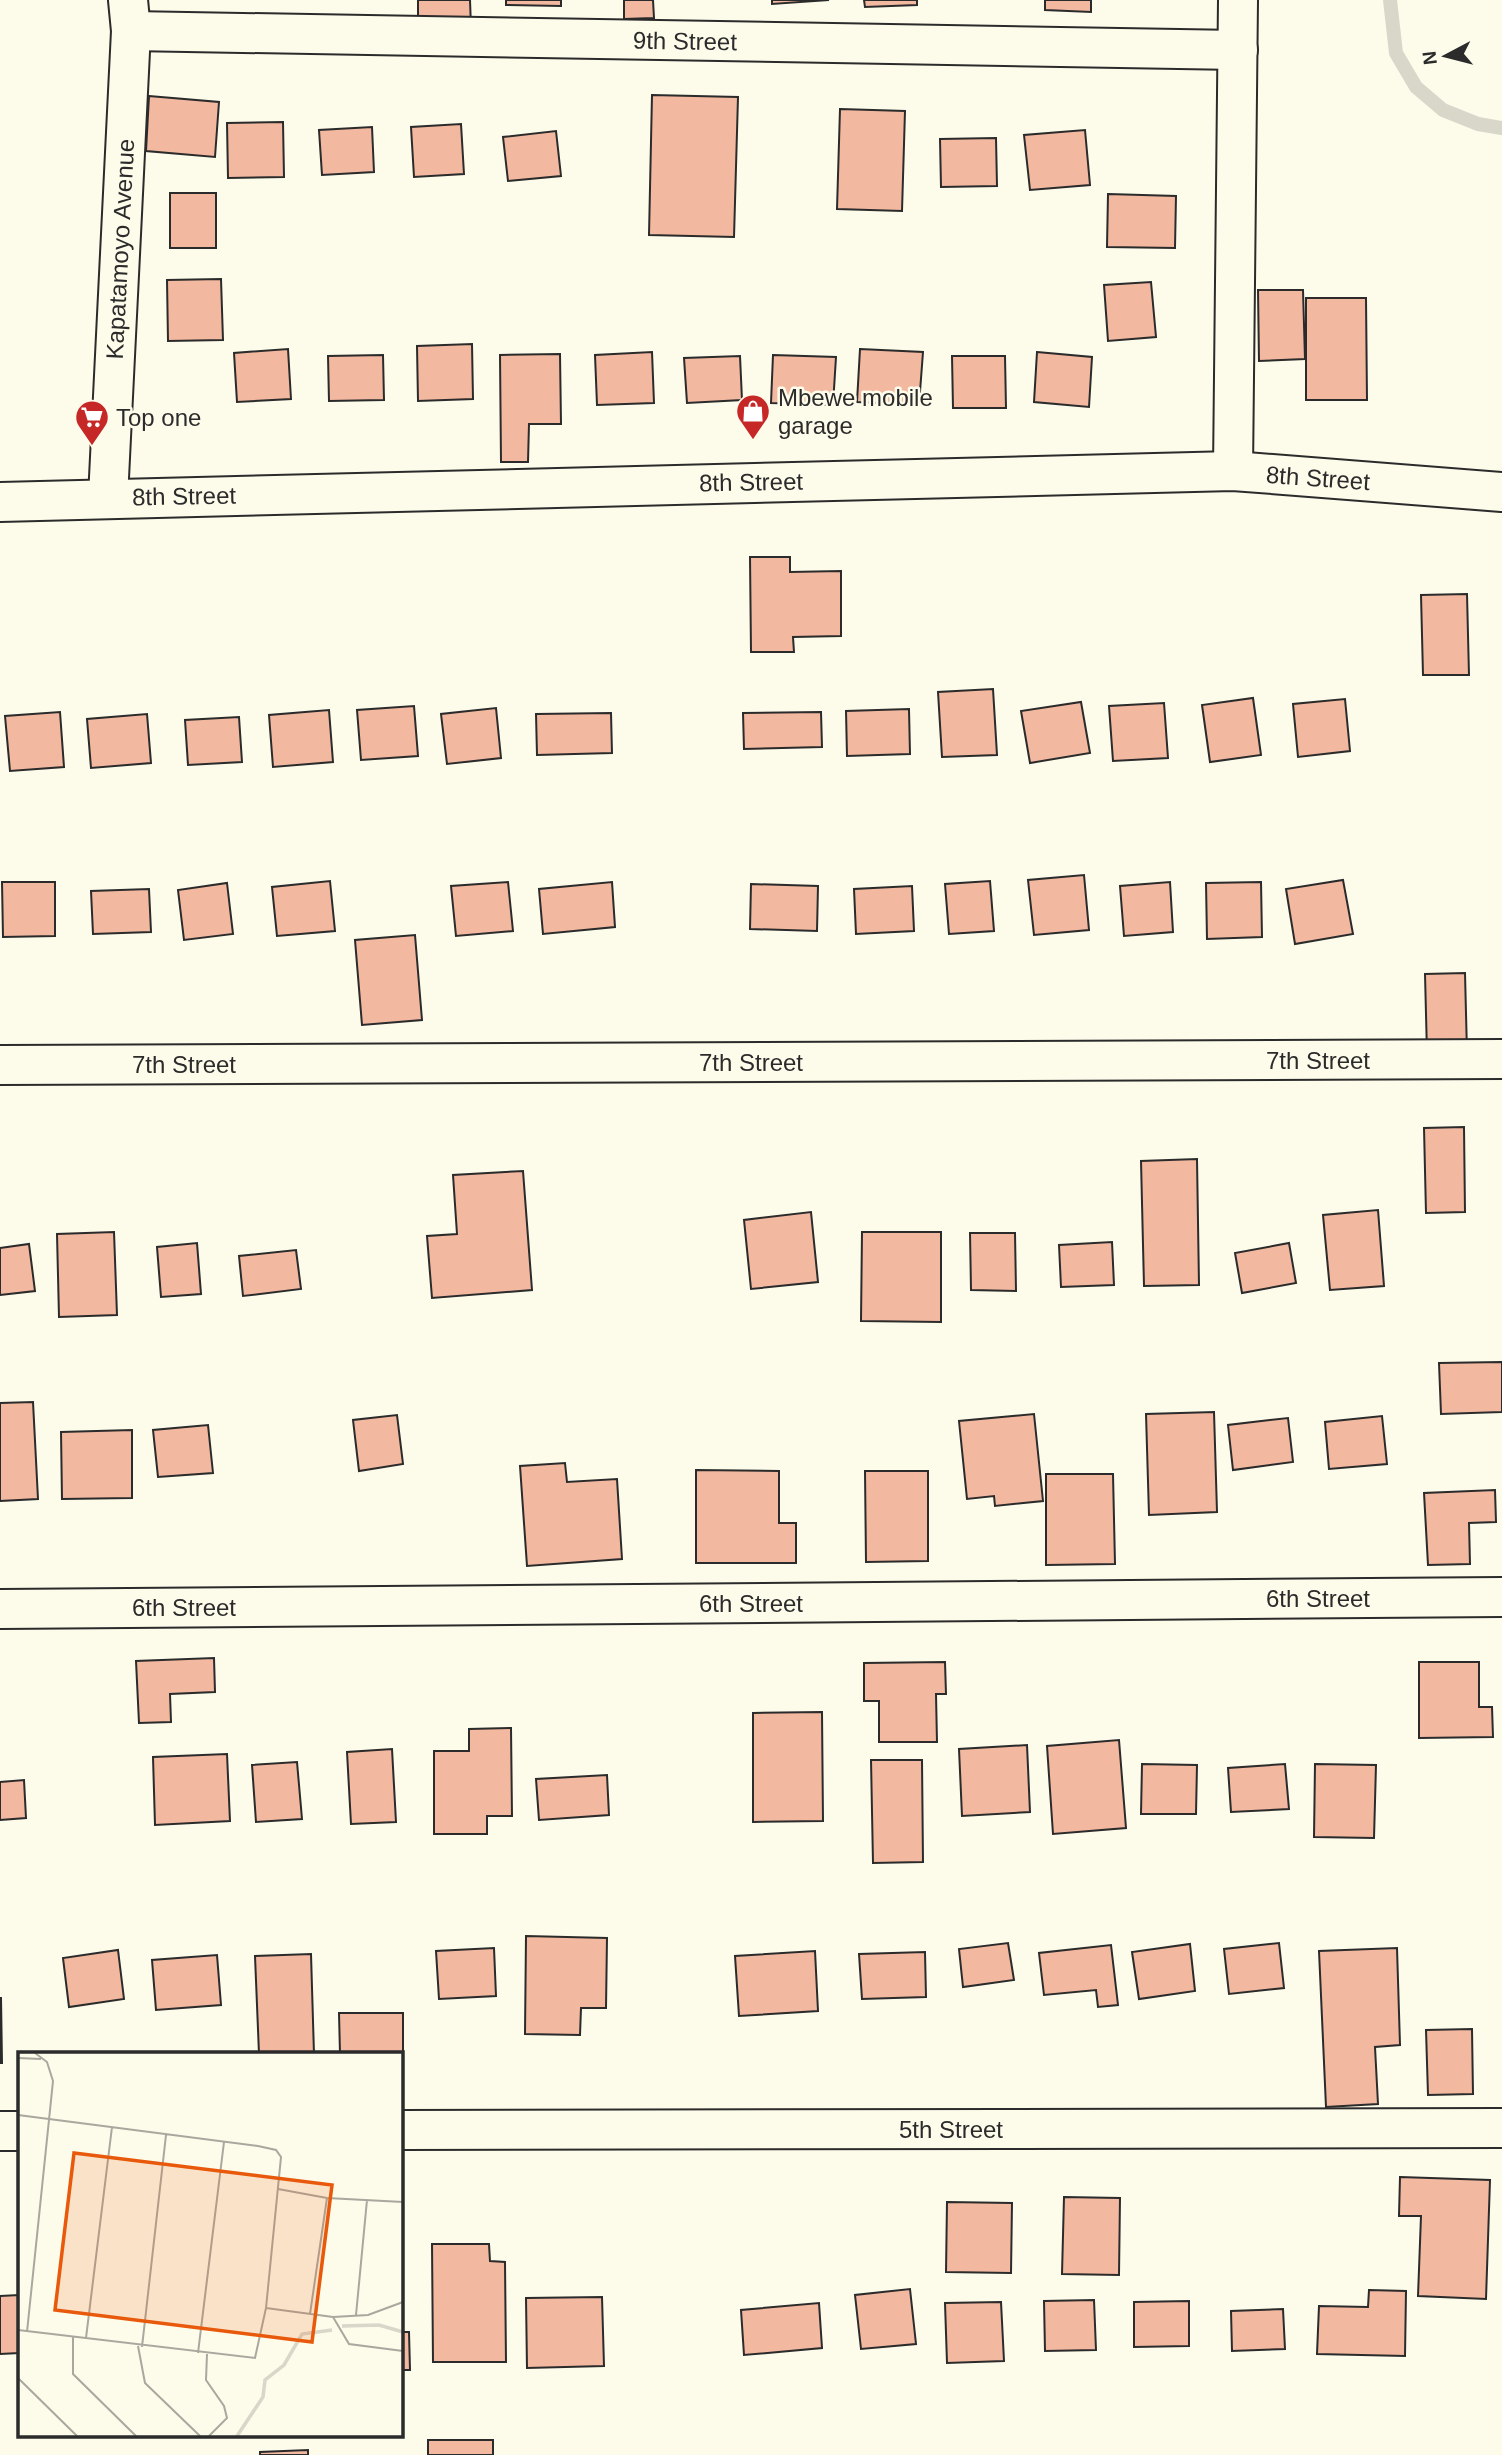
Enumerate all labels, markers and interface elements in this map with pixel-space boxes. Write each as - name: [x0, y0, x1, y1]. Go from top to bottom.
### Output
- north arrow: [1411, 21, 1481, 91]
- street label: 9th Street: [633, 27, 738, 55]
- text: N: [1418, 50, 1441, 66]
- street label: Kapatamoyo Avenue: [101, 138, 139, 360]
- place label: Mbewe mobile garage: [778, 384, 933, 439]
- shop icon: Mbewe mobile garage: [734, 392, 772, 441]
- supermarket icon: Top one: [73, 398, 111, 447]
- place label: Top one: [116, 404, 201, 431]
- street label: 8th Street: [1265, 461, 1371, 495]
- street label: 8th Street: [699, 468, 804, 496]
- street label: 8th Street: [132, 482, 237, 510]
- street label: 7th Street: [1266, 1047, 1370, 1074]
- street label: 7th Street: [699, 1049, 803, 1076]
- street label: 7th Street: [132, 1051, 236, 1078]
- street label: 6th Street: [1266, 1585, 1370, 1612]
- street label: 6th Street: [699, 1590, 803, 1617]
- street label: 6th Street: [132, 1594, 236, 1621]
- inset map: [18, 2052, 402, 2438]
- street label: 5th Street: [899, 2116, 1003, 2143]

